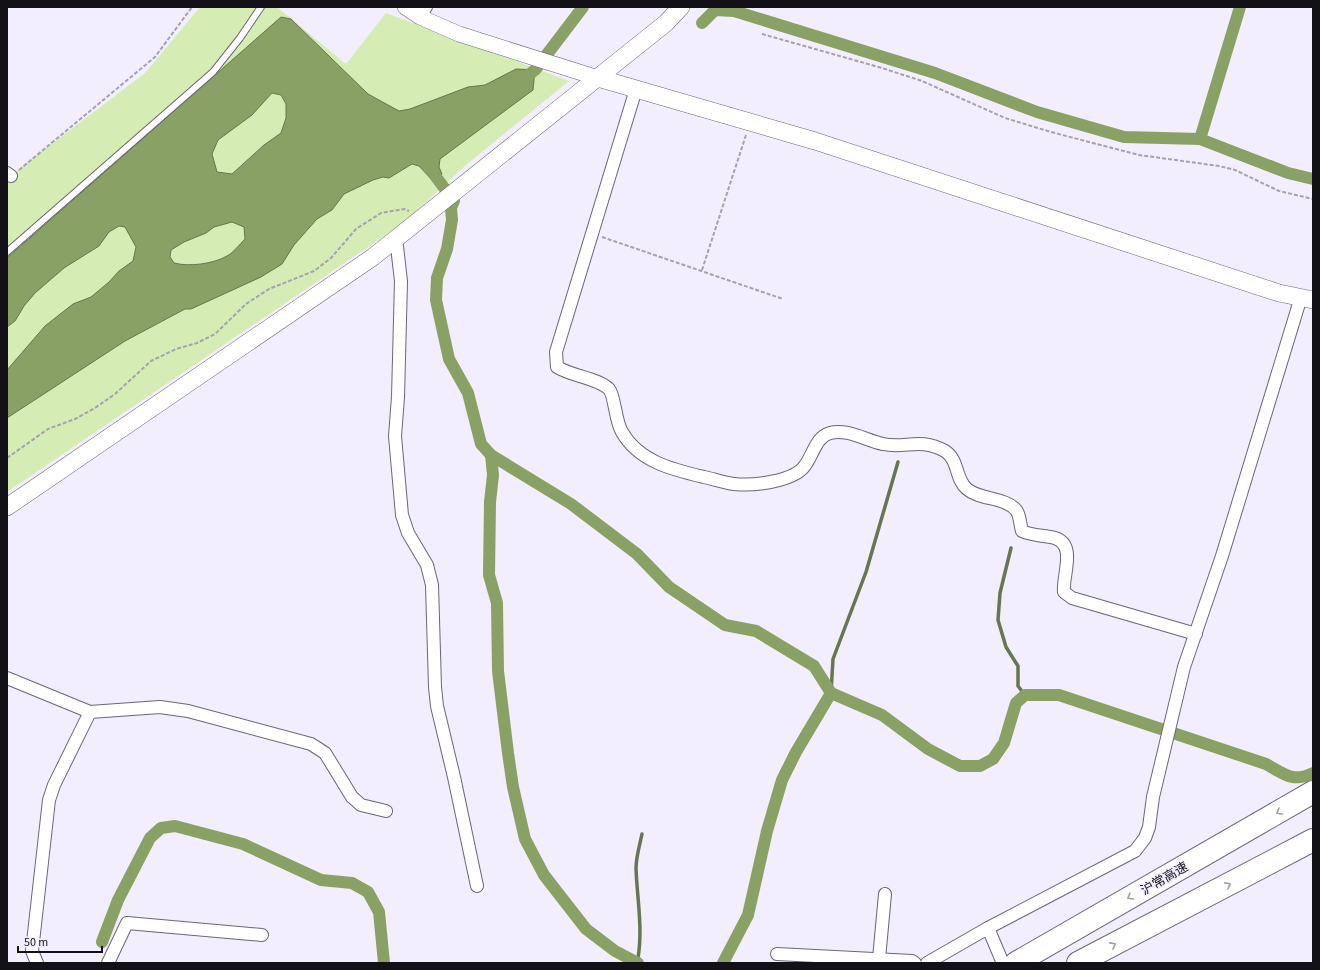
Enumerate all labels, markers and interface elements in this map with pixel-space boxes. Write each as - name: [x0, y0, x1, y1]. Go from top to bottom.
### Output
- one-way arrow: [1276, 807, 1283, 814]
- street label: 沪常高速: [1137, 858, 1192, 900]
- one-way arrow: [1224, 882, 1231, 889]
- one-way arrow: [1127, 893, 1134, 900]
- scale bar: [18, 928, 102, 954]
- text: 50 m: [24, 934, 48, 951]
- one-way arrow: [1108, 942, 1116, 950]

